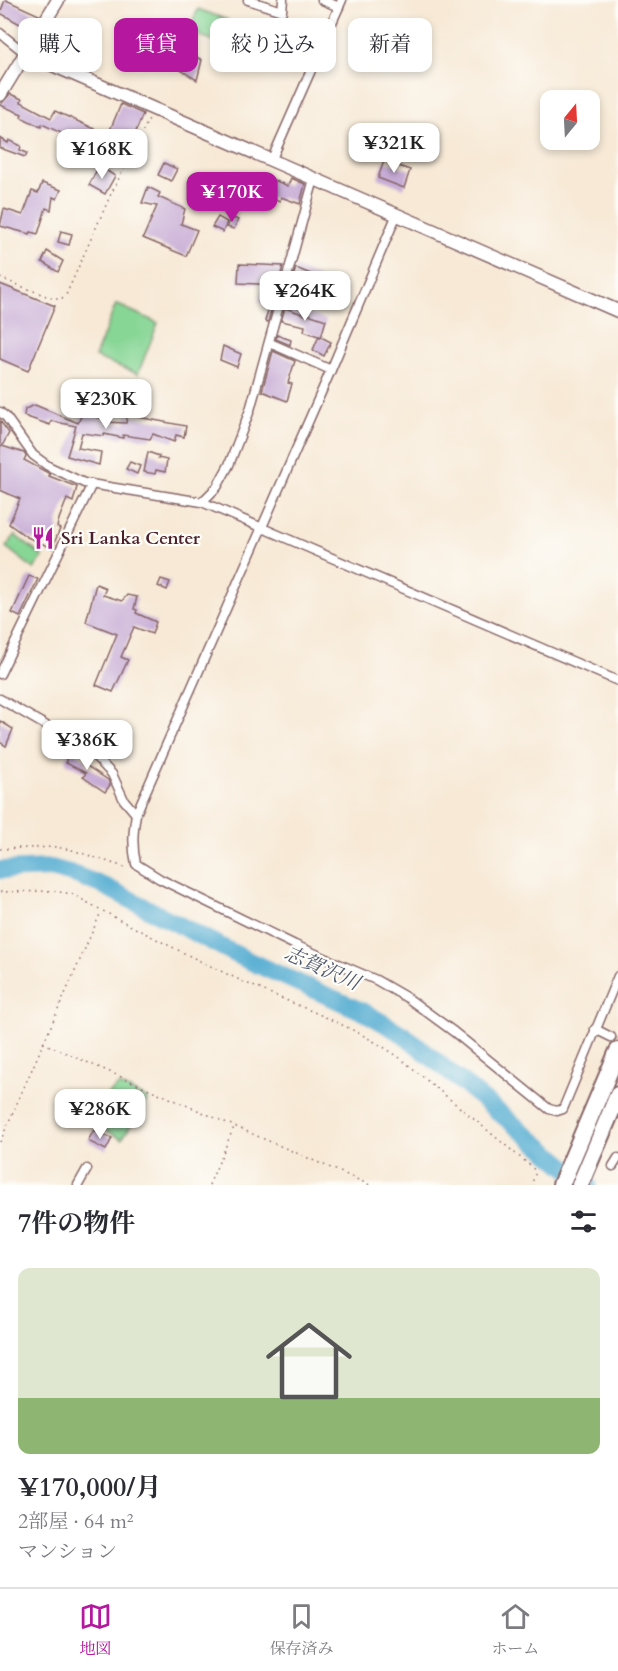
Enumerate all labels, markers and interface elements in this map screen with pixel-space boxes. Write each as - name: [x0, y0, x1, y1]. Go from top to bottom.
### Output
- chip: 購入: [18, 18, 102, 72]
- chip: 賃貸: [114, 18, 198, 72]
- chip: 絞り込み: [210, 18, 336, 72]
- chip: 新着: [348, 18, 432, 72]
- north arrow: [540, 90, 600, 150]
- map controls: [540, 90, 600, 150]
- pin: ¥321K: [352, 123, 436, 174]
- pin: ¥168K: [60, 129, 144, 180]
- text: ¥321K: [363, 129, 425, 156]
- text: ¥168K: [71, 135, 133, 162]
- pin: ¥170K: [190, 172, 274, 223]
- text: ¥170K: [201, 178, 263, 205]
- pin: ¥264K: [263, 271, 347, 322]
- text: ¥264K: [274, 277, 336, 304]
- pin: ¥230K: [64, 379, 148, 430]
- text: ¥230K: [75, 385, 137, 412]
- restaurant icon: Sri Lanka Center: [30, 525, 56, 551]
- place label: Sri Lanka Center: [61, 526, 201, 551]
- pin: ¥386K: [45, 720, 129, 771]
- text: ¥386K: [56, 726, 118, 753]
- water label: 志賀沢川: [280, 939, 366, 997]
- pin: ¥286K: [58, 1089, 142, 1140]
- text: ¥286K: [69, 1095, 131, 1122]
- icon: filters: [567, 1205, 600, 1238]
- text: 7件の物件: [18, 1206, 135, 1241]
- icon: home: [255, 1307, 363, 1415]
- text: ¥170,000/月: [18, 1470, 161, 1505]
- text: 2部屋 · 64 m²: [18, 1508, 134, 1535]
- text: マンション: [18, 1538, 117, 1565]
- tab: 地図: [79, 1600, 112, 1660]
- tab: 保存済み: [269, 1600, 334, 1660]
- tab: ホーム: [491, 1600, 539, 1660]

